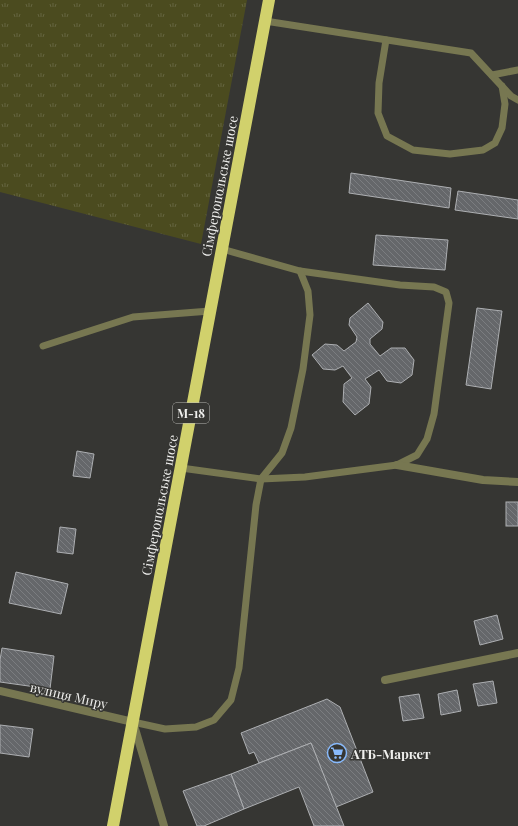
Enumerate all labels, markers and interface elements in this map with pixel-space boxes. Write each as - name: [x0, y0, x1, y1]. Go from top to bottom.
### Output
- street label: Сімферопольське шосе: [197, 114, 241, 258]
- road number: М-18: [173, 403, 209, 423]
- street label: Сімферопольське шосе: [137, 433, 181, 577]
- street label: вулиця Миру: [28, 678, 110, 712]
- supermarket icon: АТБ-Маркет: [326, 742, 348, 764]
- place label: АТБ-Маркет: [350, 745, 431, 762]

